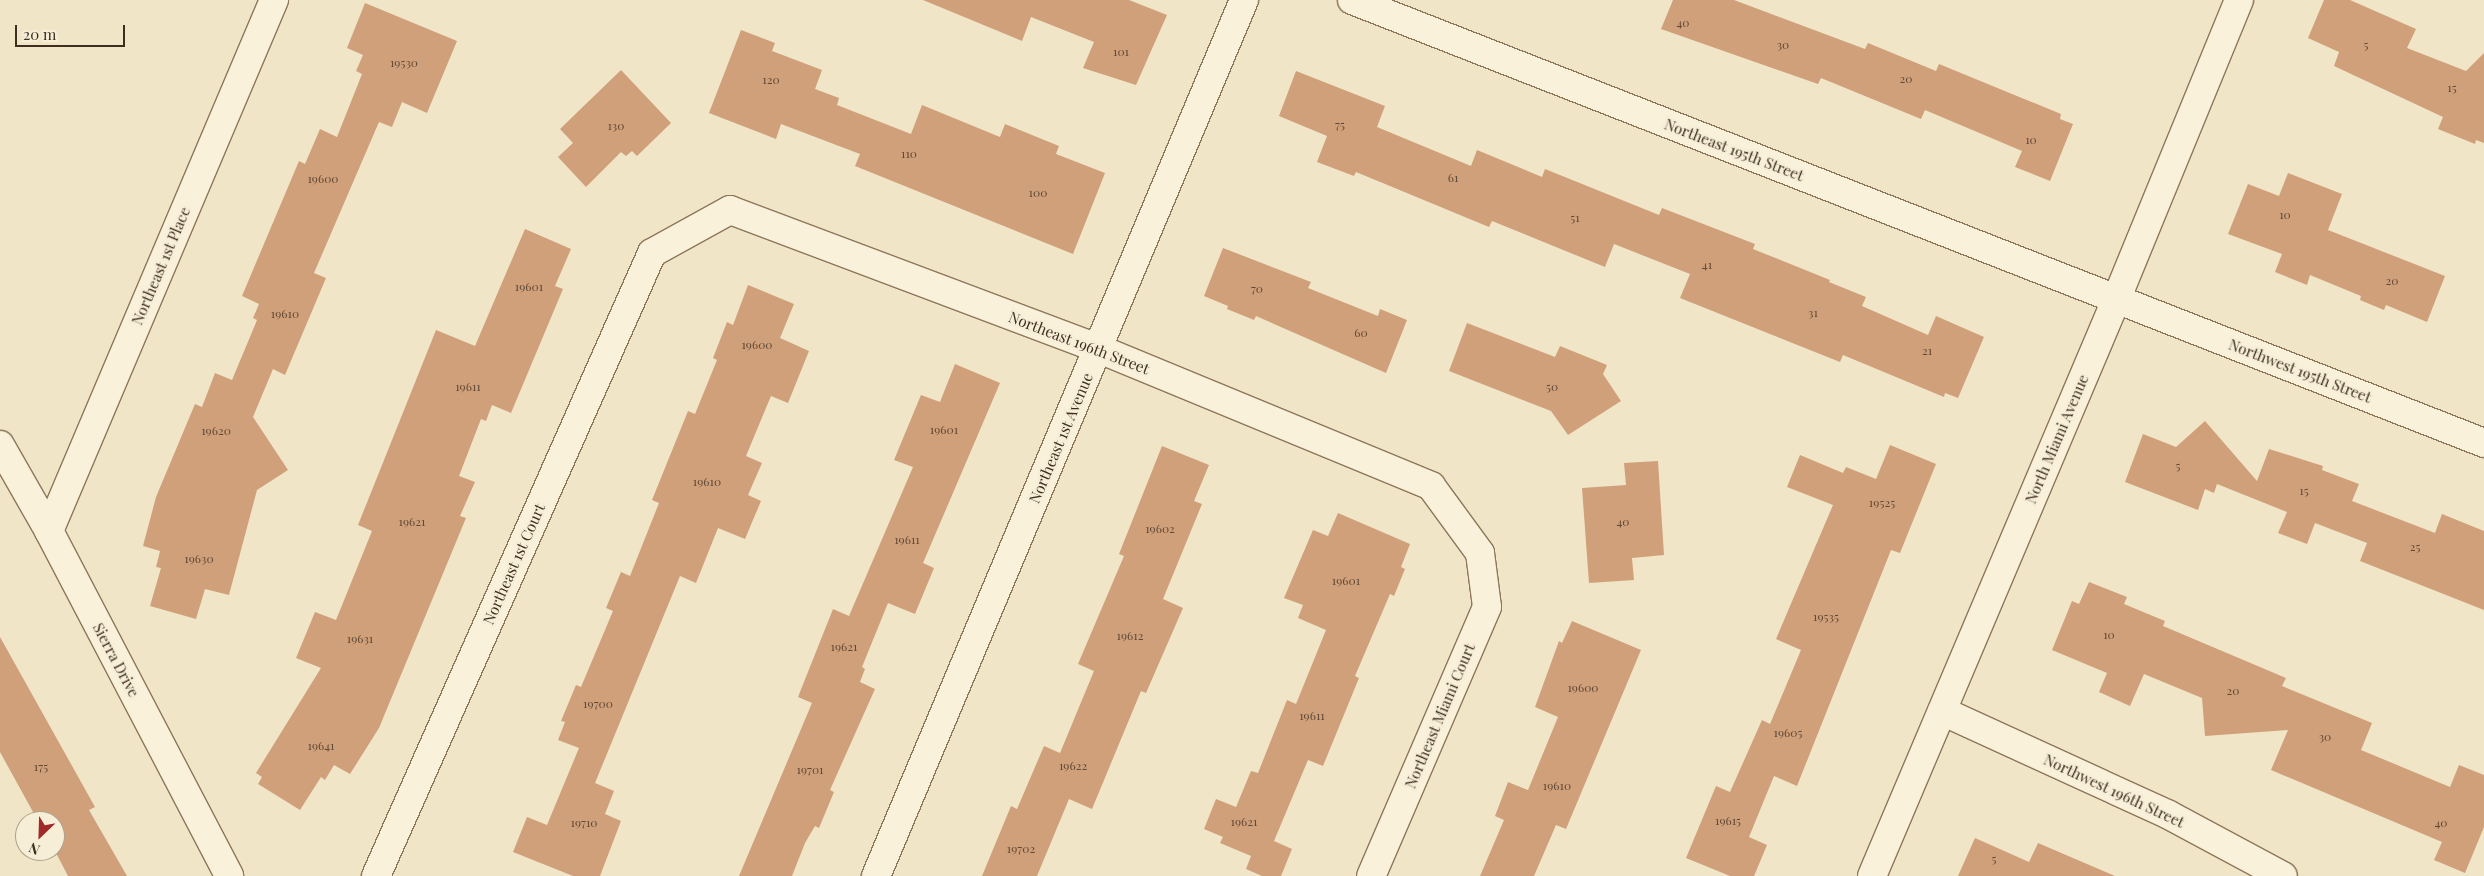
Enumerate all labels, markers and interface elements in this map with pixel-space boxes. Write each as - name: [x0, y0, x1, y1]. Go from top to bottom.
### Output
- scale bar: [18, 15, 128, 47]
- house number: 40: [1676, 16, 1690, 30]
- text: 20 m: [23, 24, 56, 44]
- house number: 30: [1777, 38, 1789, 52]
- house number: 5: [2364, 38, 2368, 52]
- house number: 101: [1113, 45, 1129, 59]
- house number: 19530: [390, 56, 418, 70]
- house number: 20: [1900, 72, 1912, 86]
- house number: 120: [762, 73, 780, 87]
- house number: 15: [2447, 81, 2457, 95]
- street label: Northeast 195th Street: [1662, 115, 1806, 185]
- house number: 75: [1335, 118, 1345, 132]
- house number: 130: [608, 119, 624, 133]
- house number: 10: [2025, 133, 2037, 147]
- house number: 110: [901, 147, 917, 161]
- house number: 61: [1448, 171, 1458, 185]
- house number: 19600: [307, 172, 339, 186]
- house number: 100: [1029, 186, 1047, 200]
- street label: Northeast 1st Place: [128, 204, 194, 328]
- house number: 10: [2279, 208, 2291, 222]
- house number: 51: [1570, 211, 1580, 225]
- house number: 41: [1702, 258, 1712, 272]
- house number: 20: [2386, 274, 2398, 288]
- house number: 19601: [515, 280, 543, 294]
- house number: 70: [1251, 282, 1263, 296]
- house number: 31: [1808, 306, 1818, 320]
- house number: 19610: [271, 307, 299, 321]
- street label: Northeast 196th Street: [1006, 308, 1152, 378]
- house number: 60: [1354, 326, 1368, 340]
- street label: Northwest 195th Street: [2226, 335, 2374, 407]
- house number: 19600: [741, 338, 773, 352]
- house number: 21: [1922, 344, 1932, 358]
- street label: Northeast 1st Avenue: [1025, 370, 1097, 506]
- street label: North Miami Avenue: [2022, 372, 2092, 506]
- house number: 19611: [455, 380, 481, 394]
- house number: 50: [1546, 380, 1558, 394]
- house number: 19601: [930, 423, 958, 437]
- house number: 19620: [201, 424, 231, 438]
- house number: 5: [2176, 459, 2180, 473]
- house number: 19610: [693, 475, 721, 489]
- house number: 15: [2299, 484, 2309, 498]
- house number: 19525: [1869, 496, 1895, 510]
- street label: Northeast 1st Court: [479, 501, 549, 627]
- house number: 19621: [399, 515, 425, 529]
- house number: 40: [1616, 515, 1630, 529]
- house number: 19602: [1145, 522, 1175, 536]
- house number: 19611: [894, 533, 920, 547]
- house number: 25: [2410, 540, 2420, 554]
- house number: 19630: [184, 552, 214, 566]
- house number: 19601: [1332, 574, 1360, 588]
- house number: 19535: [1813, 610, 1839, 624]
- street label: Sierra Drive: [89, 620, 143, 700]
- house number: 10: [2103, 628, 2115, 642]
- house number: 19612: [1117, 629, 1143, 643]
- house number: 19631: [347, 632, 373, 646]
- house number: 19621: [831, 640, 857, 654]
- street label: Northeast Miami Court: [1401, 641, 1479, 791]
- house number: 19600: [1567, 681, 1599, 695]
- house number: 20: [2227, 684, 2239, 698]
- house number: 19700: [583, 697, 613, 711]
- house number: 19611: [1299, 709, 1325, 723]
- house number: 19605: [1774, 726, 1802, 740]
- house number: 30: [2319, 730, 2331, 744]
- house number: 19641: [307, 739, 335, 753]
- street label: Northwest 196th Street: [2041, 751, 2187, 831]
- house number: 19622: [1059, 759, 1087, 773]
- house number: 175: [34, 760, 48, 774]
- house number: 19701: [796, 763, 824, 777]
- house number: 19610: [1543, 779, 1571, 793]
- north arrow: [15, 811, 65, 861]
- house number: 19615: [1715, 814, 1741, 828]
- house number: 19621: [1231, 815, 1257, 829]
- house number: 19710: [570, 816, 598, 830]
- house number: 40: [2434, 816, 2448, 830]
- text: N: [26, 839, 43, 860]
- house number: 19702: [1007, 842, 1035, 856]
- house number: 5: [1992, 852, 1996, 866]

